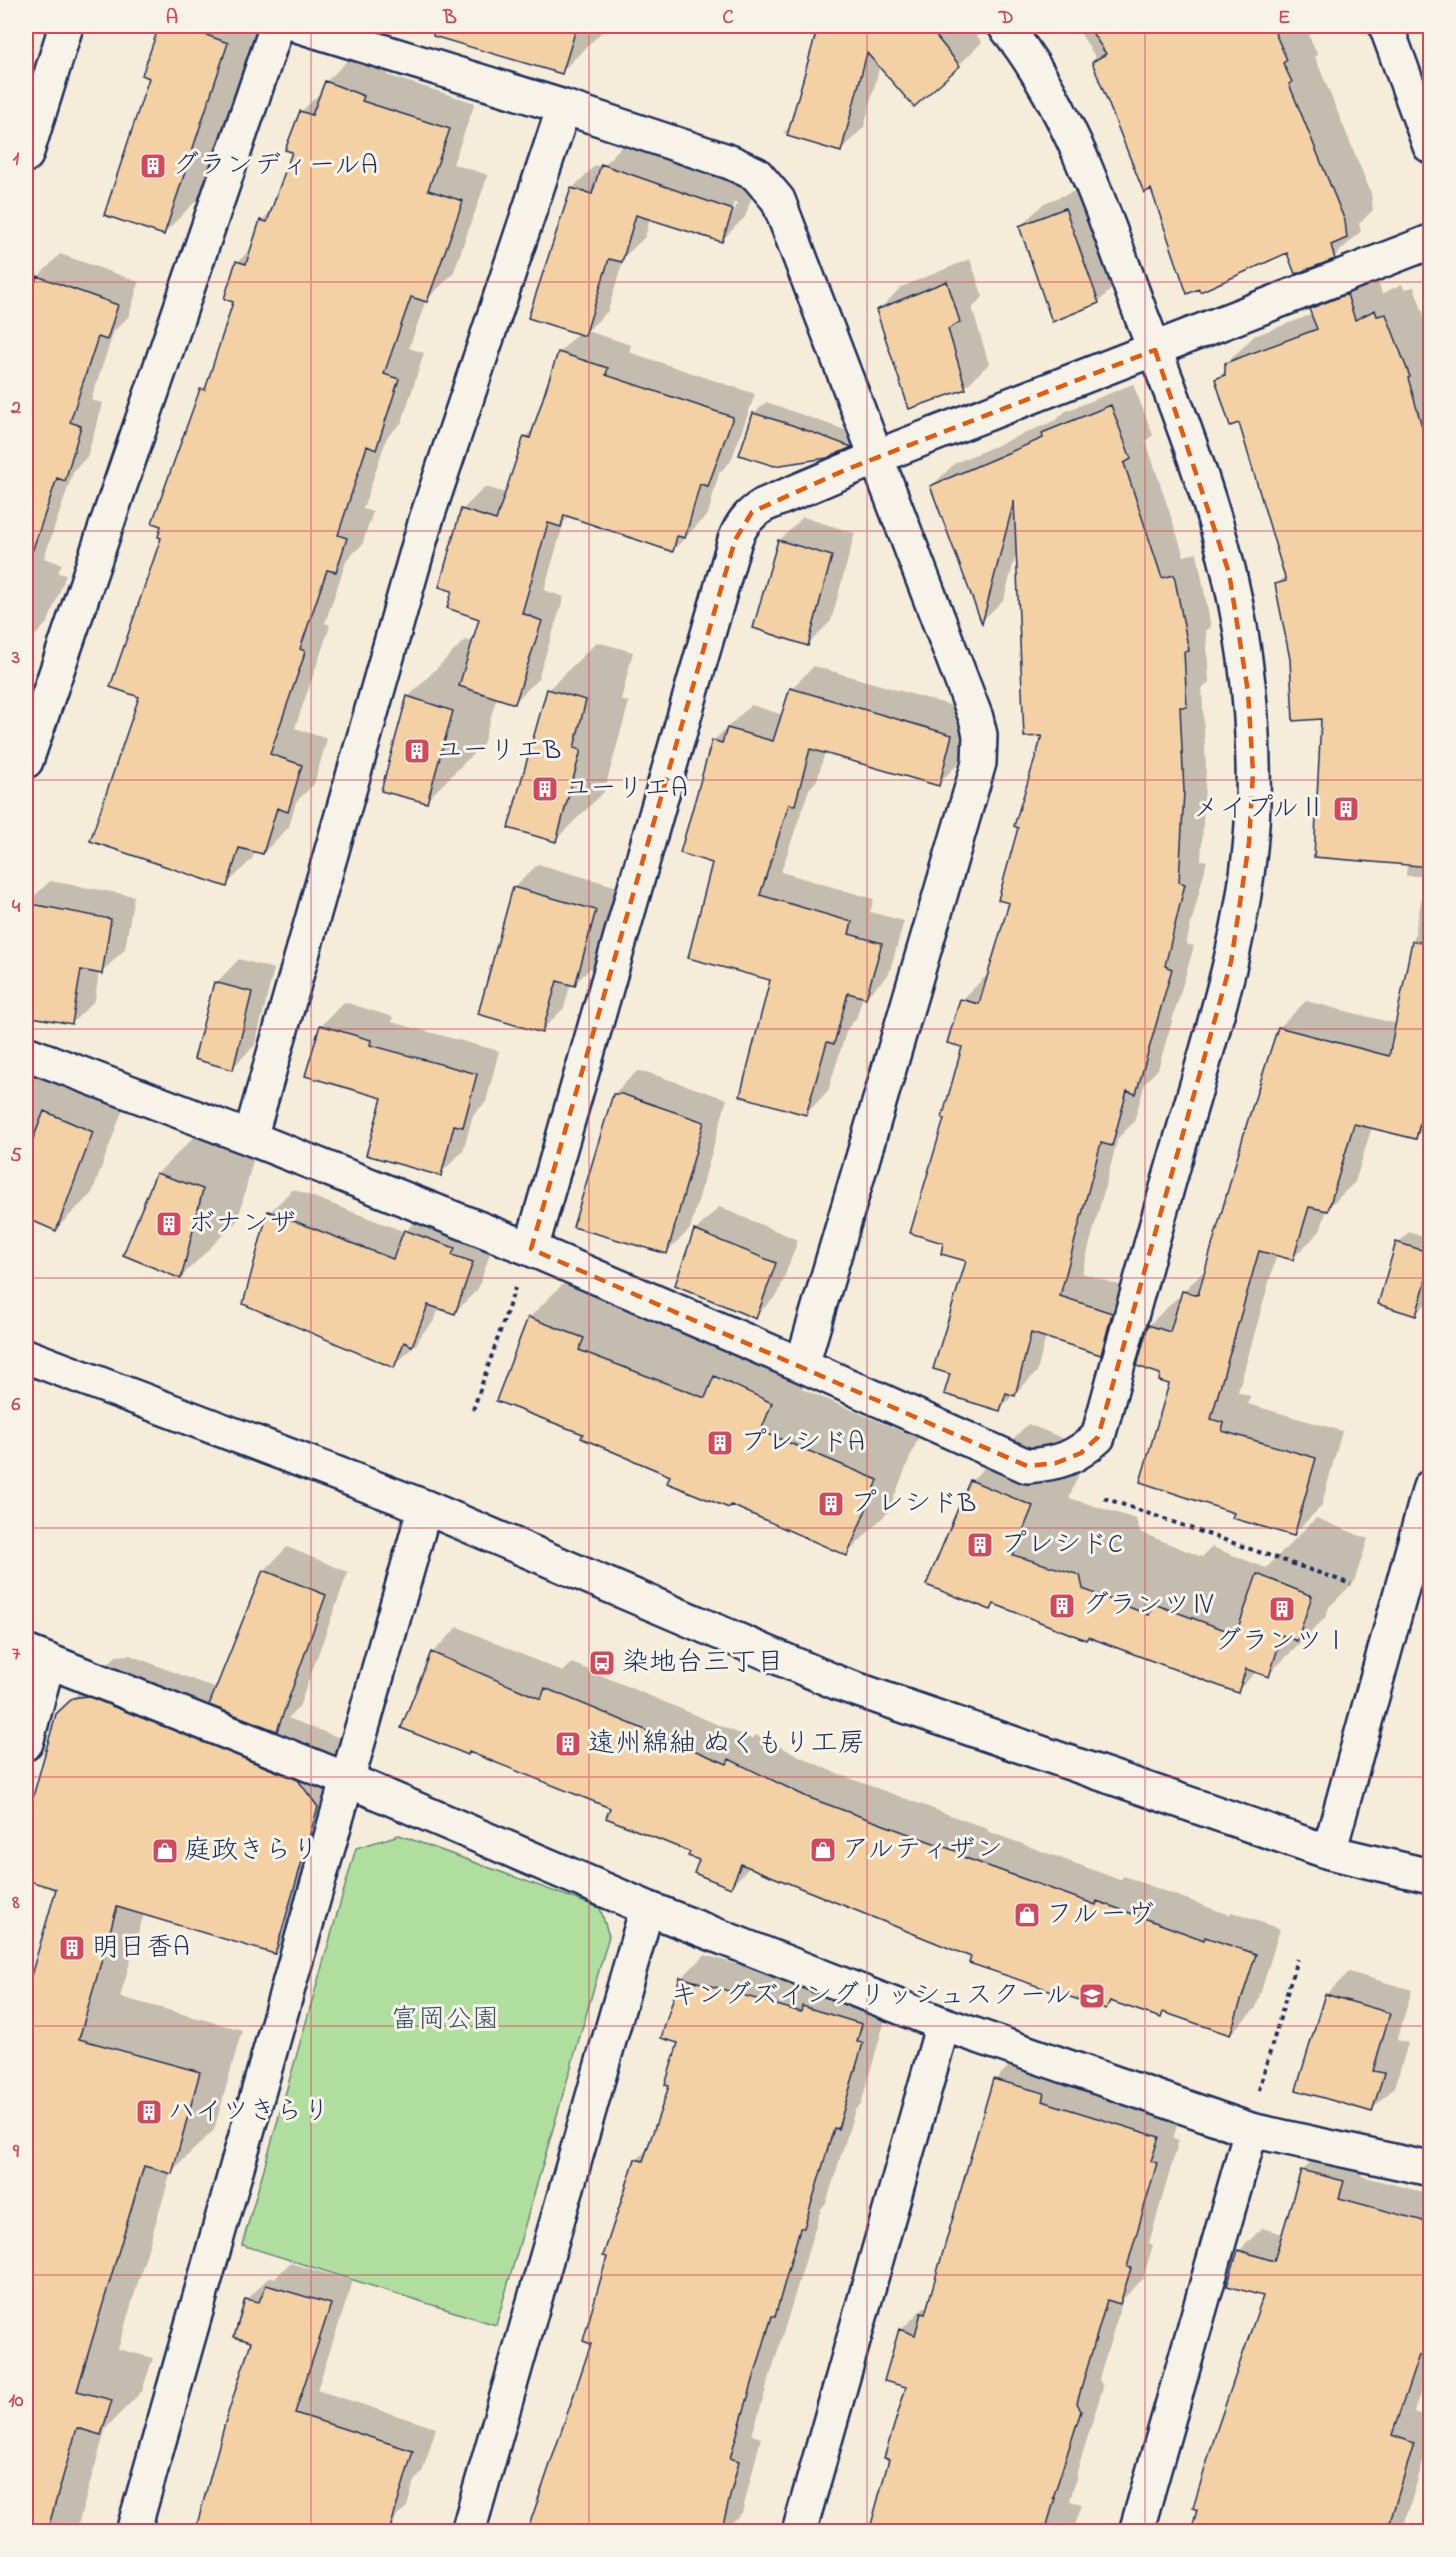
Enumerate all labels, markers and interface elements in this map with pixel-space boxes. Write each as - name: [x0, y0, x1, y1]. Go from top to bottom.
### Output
- text: A: [166, 4, 178, 33]
- text: B: [442, 4, 457, 33]
- text: C: [723, 4, 734, 33]
- text: D: [998, 4, 1013, 33]
- text: E: [1278, 4, 1290, 33]
- text: 1: [13, 145, 20, 174]
- place label: グランディールA: [172, 147, 378, 186]
- building icon: グランディールA: [138, 151, 168, 181]
- text: 2: [10, 394, 21, 423]
- text: 3: [11, 644, 20, 673]
- place label: ユーリエB: [436, 732, 561, 771]
- building icon: ユーリエB: [402, 736, 432, 766]
- place label: ユーリエA: [564, 770, 688, 809]
- building icon: ユーリエA: [530, 774, 560, 804]
- place label: メイプルⅡ: [1193, 790, 1326, 829]
- building icon: メイプルⅡ: [1331, 794, 1361, 824]
- text: 4: [12, 893, 21, 922]
- text: 5: [10, 1142, 22, 1171]
- place label: ボナンザ: [188, 1205, 296, 1244]
- building icon: ボナンザ: [154, 1209, 184, 1239]
- text: 6: [12, 1391, 21, 1420]
- place label: プレシドA: [740, 1424, 865, 1463]
- building icon: プレシドA: [705, 1428, 735, 1458]
- place label: プレシドB: [850, 1485, 976, 1524]
- building icon: プレシドB: [816, 1489, 846, 1519]
- place label: プレシドC: [1000, 1526, 1123, 1565]
- building icon: プレシドC: [965, 1530, 995, 1560]
- place label: グランツⅣ: [1082, 1587, 1217, 1626]
- building icon: グランツⅣ: [1047, 1591, 1077, 1621]
- building icon: グランツⅠ: [1267, 1594, 1297, 1624]
- place label: グランツⅠ: [1215, 1623, 1350, 1662]
- text: 7: [12, 1640, 21, 1669]
- place label: 染地台三丁目: [622, 1644, 784, 1683]
- bus stop icon: 染地台三丁目: [587, 1648, 617, 1678]
- place label: 遠州綿紬 ぬくもり工房: [588, 1725, 865, 1764]
- building icon: 遠州綿紬 ぬくもり工房: [553, 1729, 583, 1759]
- place label: アルティザン: [842, 1831, 1003, 1870]
- place label: 庭政きらり: [184, 1832, 319, 1871]
- shop icon: アルティザン: [808, 1835, 838, 1865]
- shop icon: 庭政きらり: [150, 1836, 180, 1866]
- text: 8: [11, 1889, 20, 1918]
- place label: フルーヴ: [1046, 1896, 1154, 1935]
- shop icon: フルーヴ: [1012, 1900, 1042, 1930]
- place label: 明日香A: [92, 1929, 190, 1968]
- building icon: 明日香A: [57, 1933, 87, 1963]
- place label: キングズイングリッシュスクール: [670, 1977, 1072, 2016]
- school or university icon: キングズイングリッシュスクール: [1077, 1981, 1107, 2011]
- park label: 富岡公園: [391, 2001, 499, 2040]
- place label: ハイツきらり: [168, 2093, 330, 2132]
- building icon: ハイツきらり: [134, 2097, 164, 2127]
- text: 9: [12, 2138, 20, 2167]
- text: 10: [9, 2387, 24, 2416]

